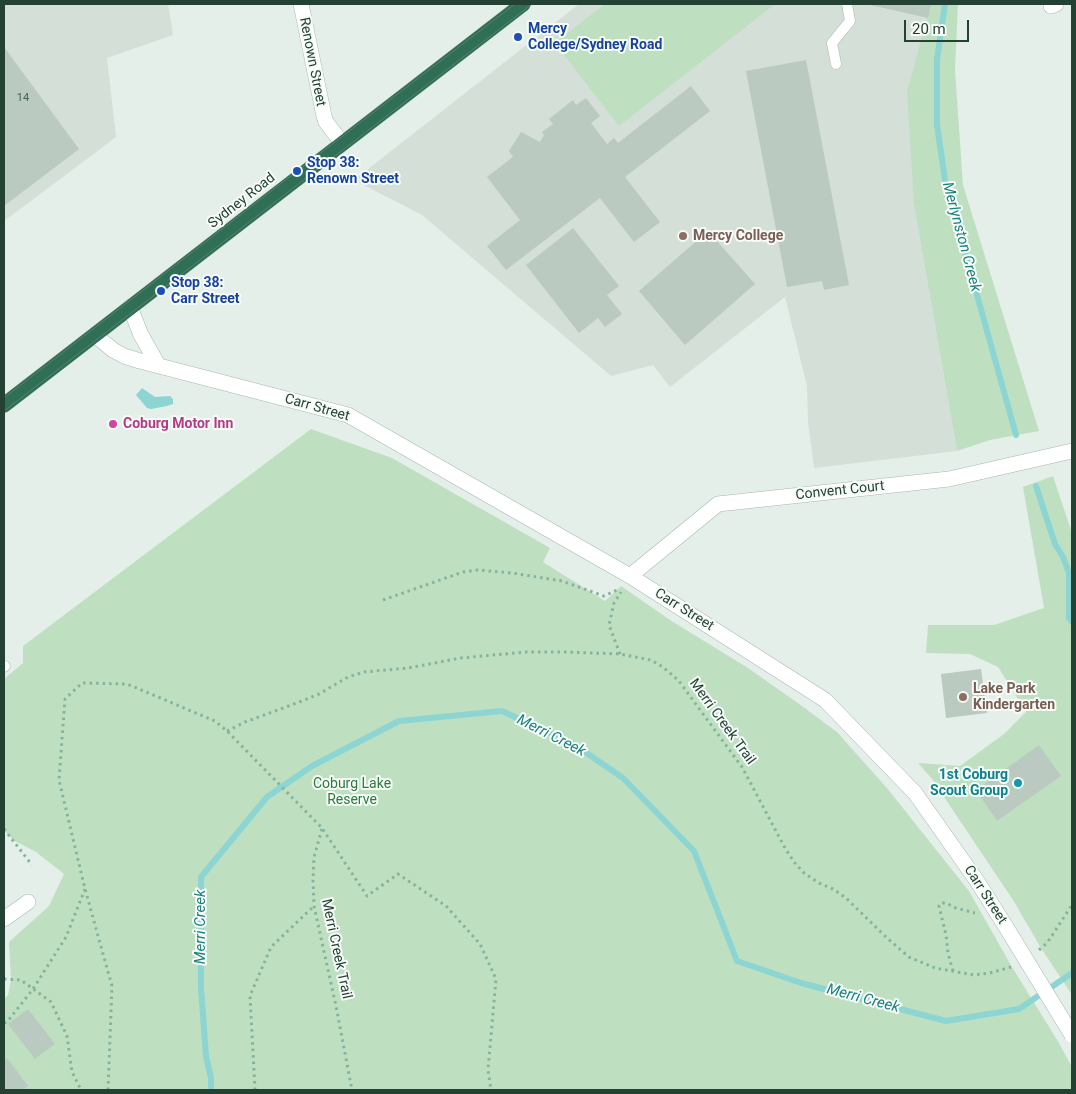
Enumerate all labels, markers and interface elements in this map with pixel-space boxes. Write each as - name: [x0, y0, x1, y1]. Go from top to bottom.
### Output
- scale bar: [906, 10, 971, 42]
- street label: Renown Street: [295, 16, 329, 108]
- text: 20 m: [912, 20, 946, 38]
- place label: Mercy College/Sydney Road: [528, 21, 662, 54]
- marker: Mercy College/Sydney Road: [512, 31, 524, 43]
- house number: 14: [17, 91, 29, 105]
- place label: Stop 38: Renown Street: [307, 155, 399, 188]
- marker: Stop 38: Renown Street: [291, 165, 303, 177]
- street label: Sydney Road: [205, 170, 279, 232]
- water label: Merlynston Creek: [938, 180, 984, 294]
- place label: Mercy College: [693, 228, 783, 244]
- marker: Mercy College: [677, 230, 689, 242]
- place label: Stop 38: Carr Street: [171, 275, 240, 308]
- marker: Stop 38: Carr Street: [155, 285, 167, 297]
- street label: Carr Street: [283, 391, 351, 425]
- place label: Coburg Motor Inn: [123, 416, 233, 432]
- marker: Coburg Motor Inn: [107, 418, 119, 430]
- street label: Convent Court: [795, 478, 885, 504]
- street label: Carr Street: [651, 585, 717, 635]
- street label: Merri Creek Trail: [685, 676, 759, 768]
- place label: Lake Park Kindergarten: [973, 681, 1055, 714]
- marker: Lake Park Kindergarten: [957, 691, 969, 703]
- water label: Merri Creek: [514, 711, 588, 761]
- place label: 1st Coburg Scout Group: [930, 767, 1008, 800]
- park label: Coburg Lake Reserve: [313, 776, 391, 809]
- marker: 1st Coburg Scout Group: [1012, 777, 1024, 789]
- street label: Carr Street: [960, 862, 1010, 928]
- water label: Merri Creek: [192, 890, 210, 964]
- street label: Merri Creek Trail: [317, 897, 355, 1001]
- water label: Merri Creek: [825, 981, 901, 1017]

